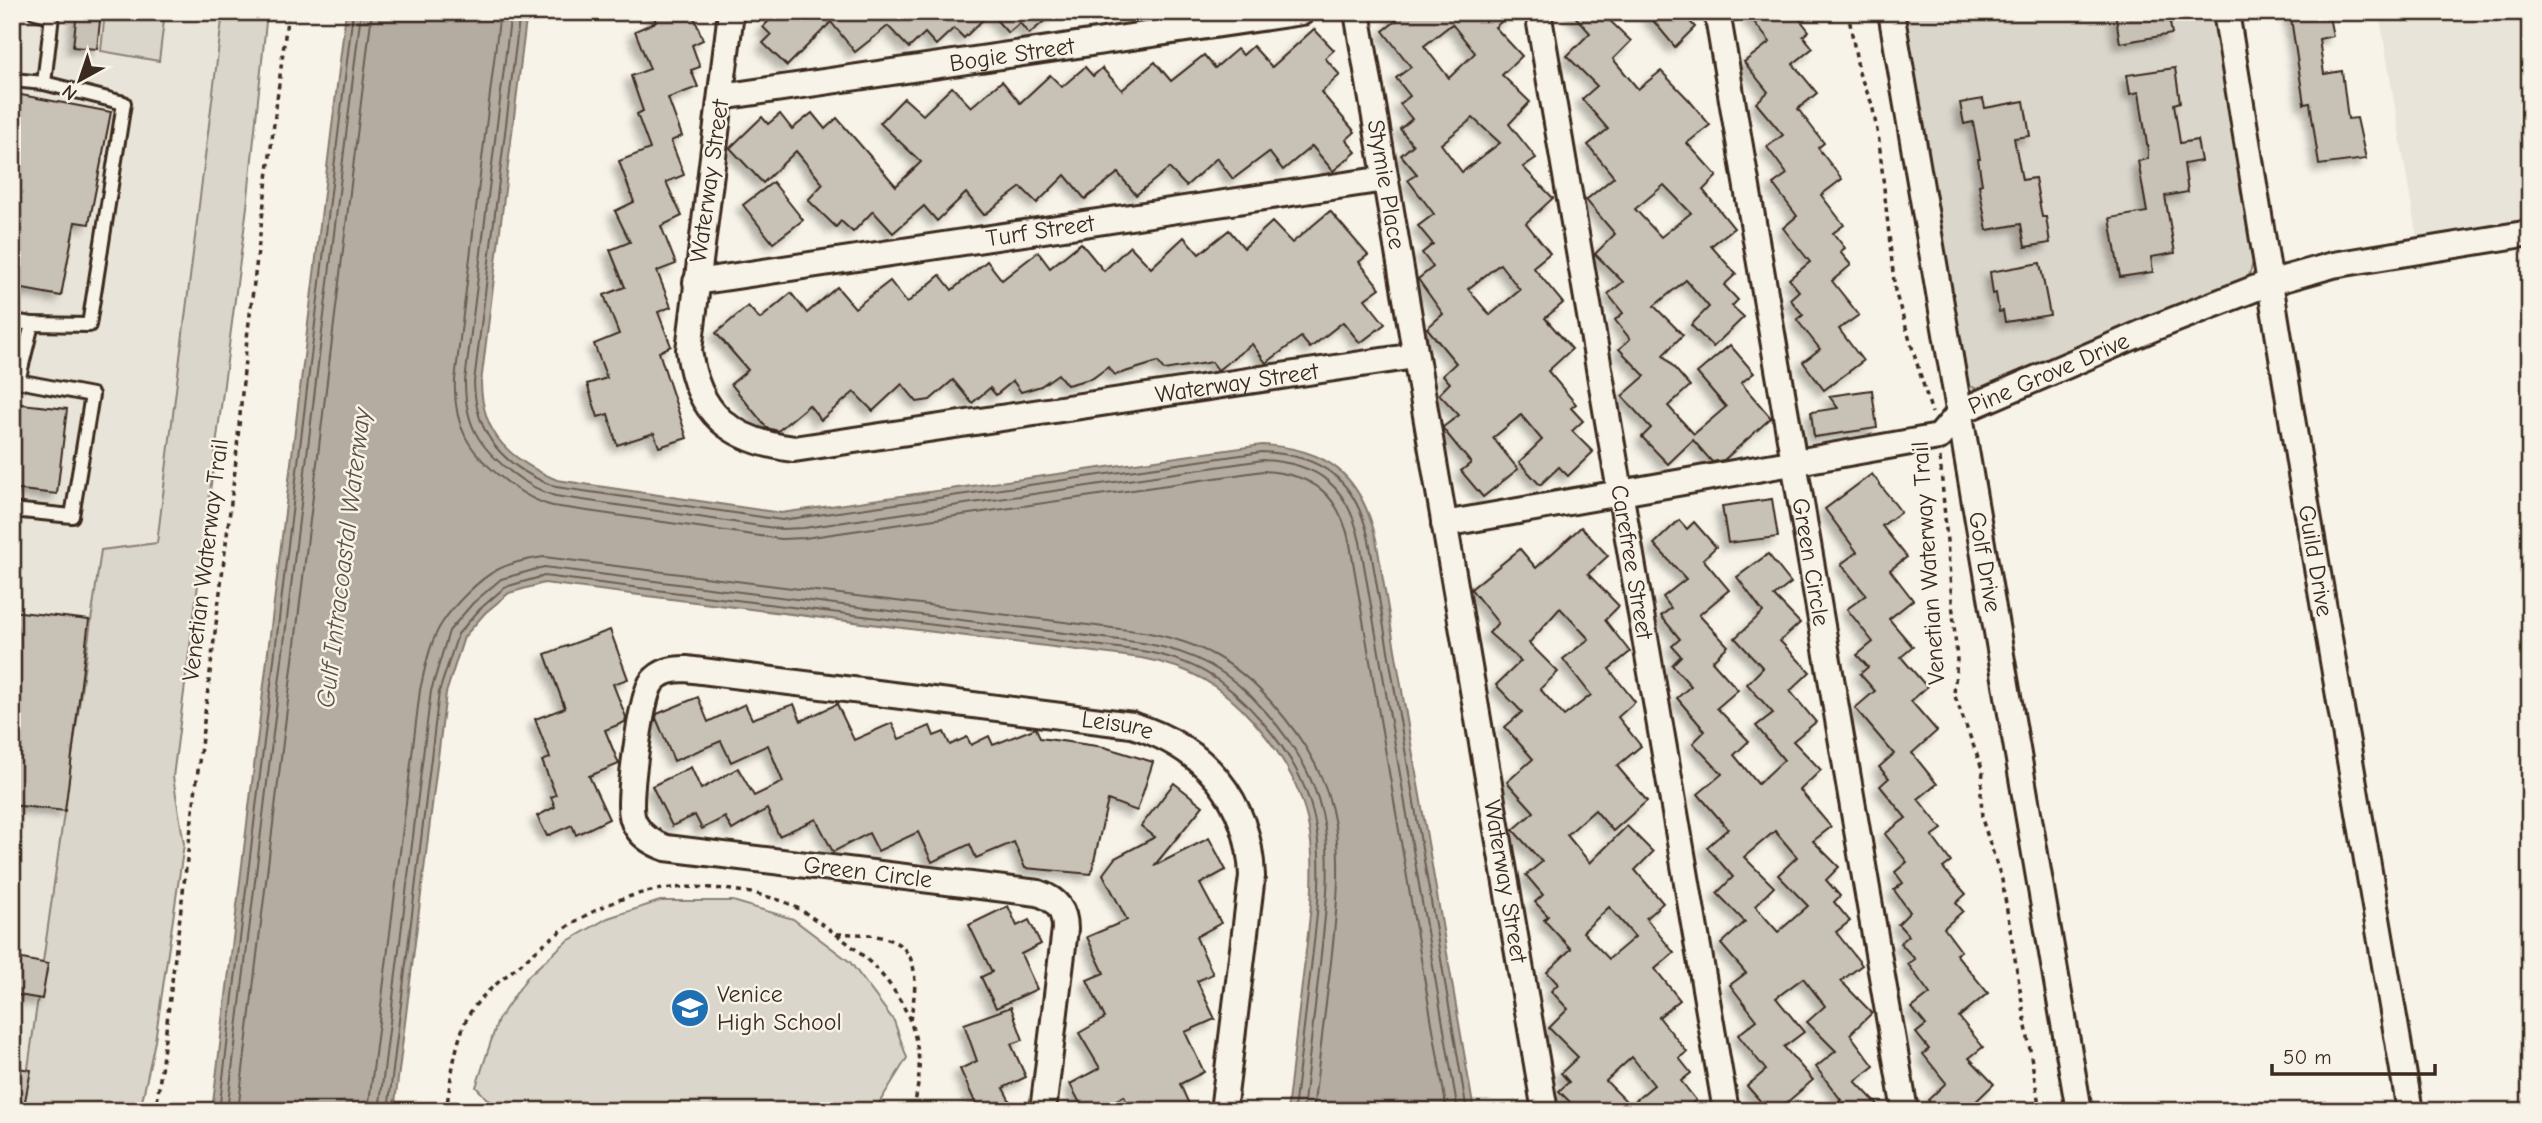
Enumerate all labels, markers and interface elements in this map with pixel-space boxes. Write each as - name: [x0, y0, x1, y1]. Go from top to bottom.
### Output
- street label: Bogie Street: [948, 31, 1077, 77]
- north arrow: [46, 46, 116, 116]
- text: N: [58, 80, 82, 105]
- street label: Waterway Street: [684, 97, 734, 264]
- street label: Stymie Place: [1362, 118, 1411, 251]
- street label: Turf Street: [984, 208, 1097, 252]
- street label: Pine Grove Drive: [1964, 326, 2133, 420]
- street label: Waterway Street: [1153, 356, 1321, 409]
- water label: Gulf Intracoastal Waterway: [311, 405, 377, 710]
- street label: Venetian Waterway Trail: [176, 437, 234, 683]
- street label: Venetian Waterway Trail: [1906, 440, 1950, 686]
- street label: Carefree Street: [1605, 483, 1659, 642]
- street label: Green Circle: [1786, 496, 1836, 628]
- street label: Guild Drive: [2293, 503, 2339, 619]
- street label: Golf Drive: [1963, 510, 2007, 614]
- street label: Leisure: [1080, 705, 1158, 745]
- street label: Waterway Street: [1478, 798, 1534, 966]
- street label: Green Circle: [802, 850, 934, 894]
- place label: Venice High School: [717, 980, 842, 1036]
- school or university icon: Venice High School: [669, 987, 711, 1029]
- scale bar: [2272, 1032, 2435, 1076]
- text: 50 m: [2283, 1045, 2332, 1069]

